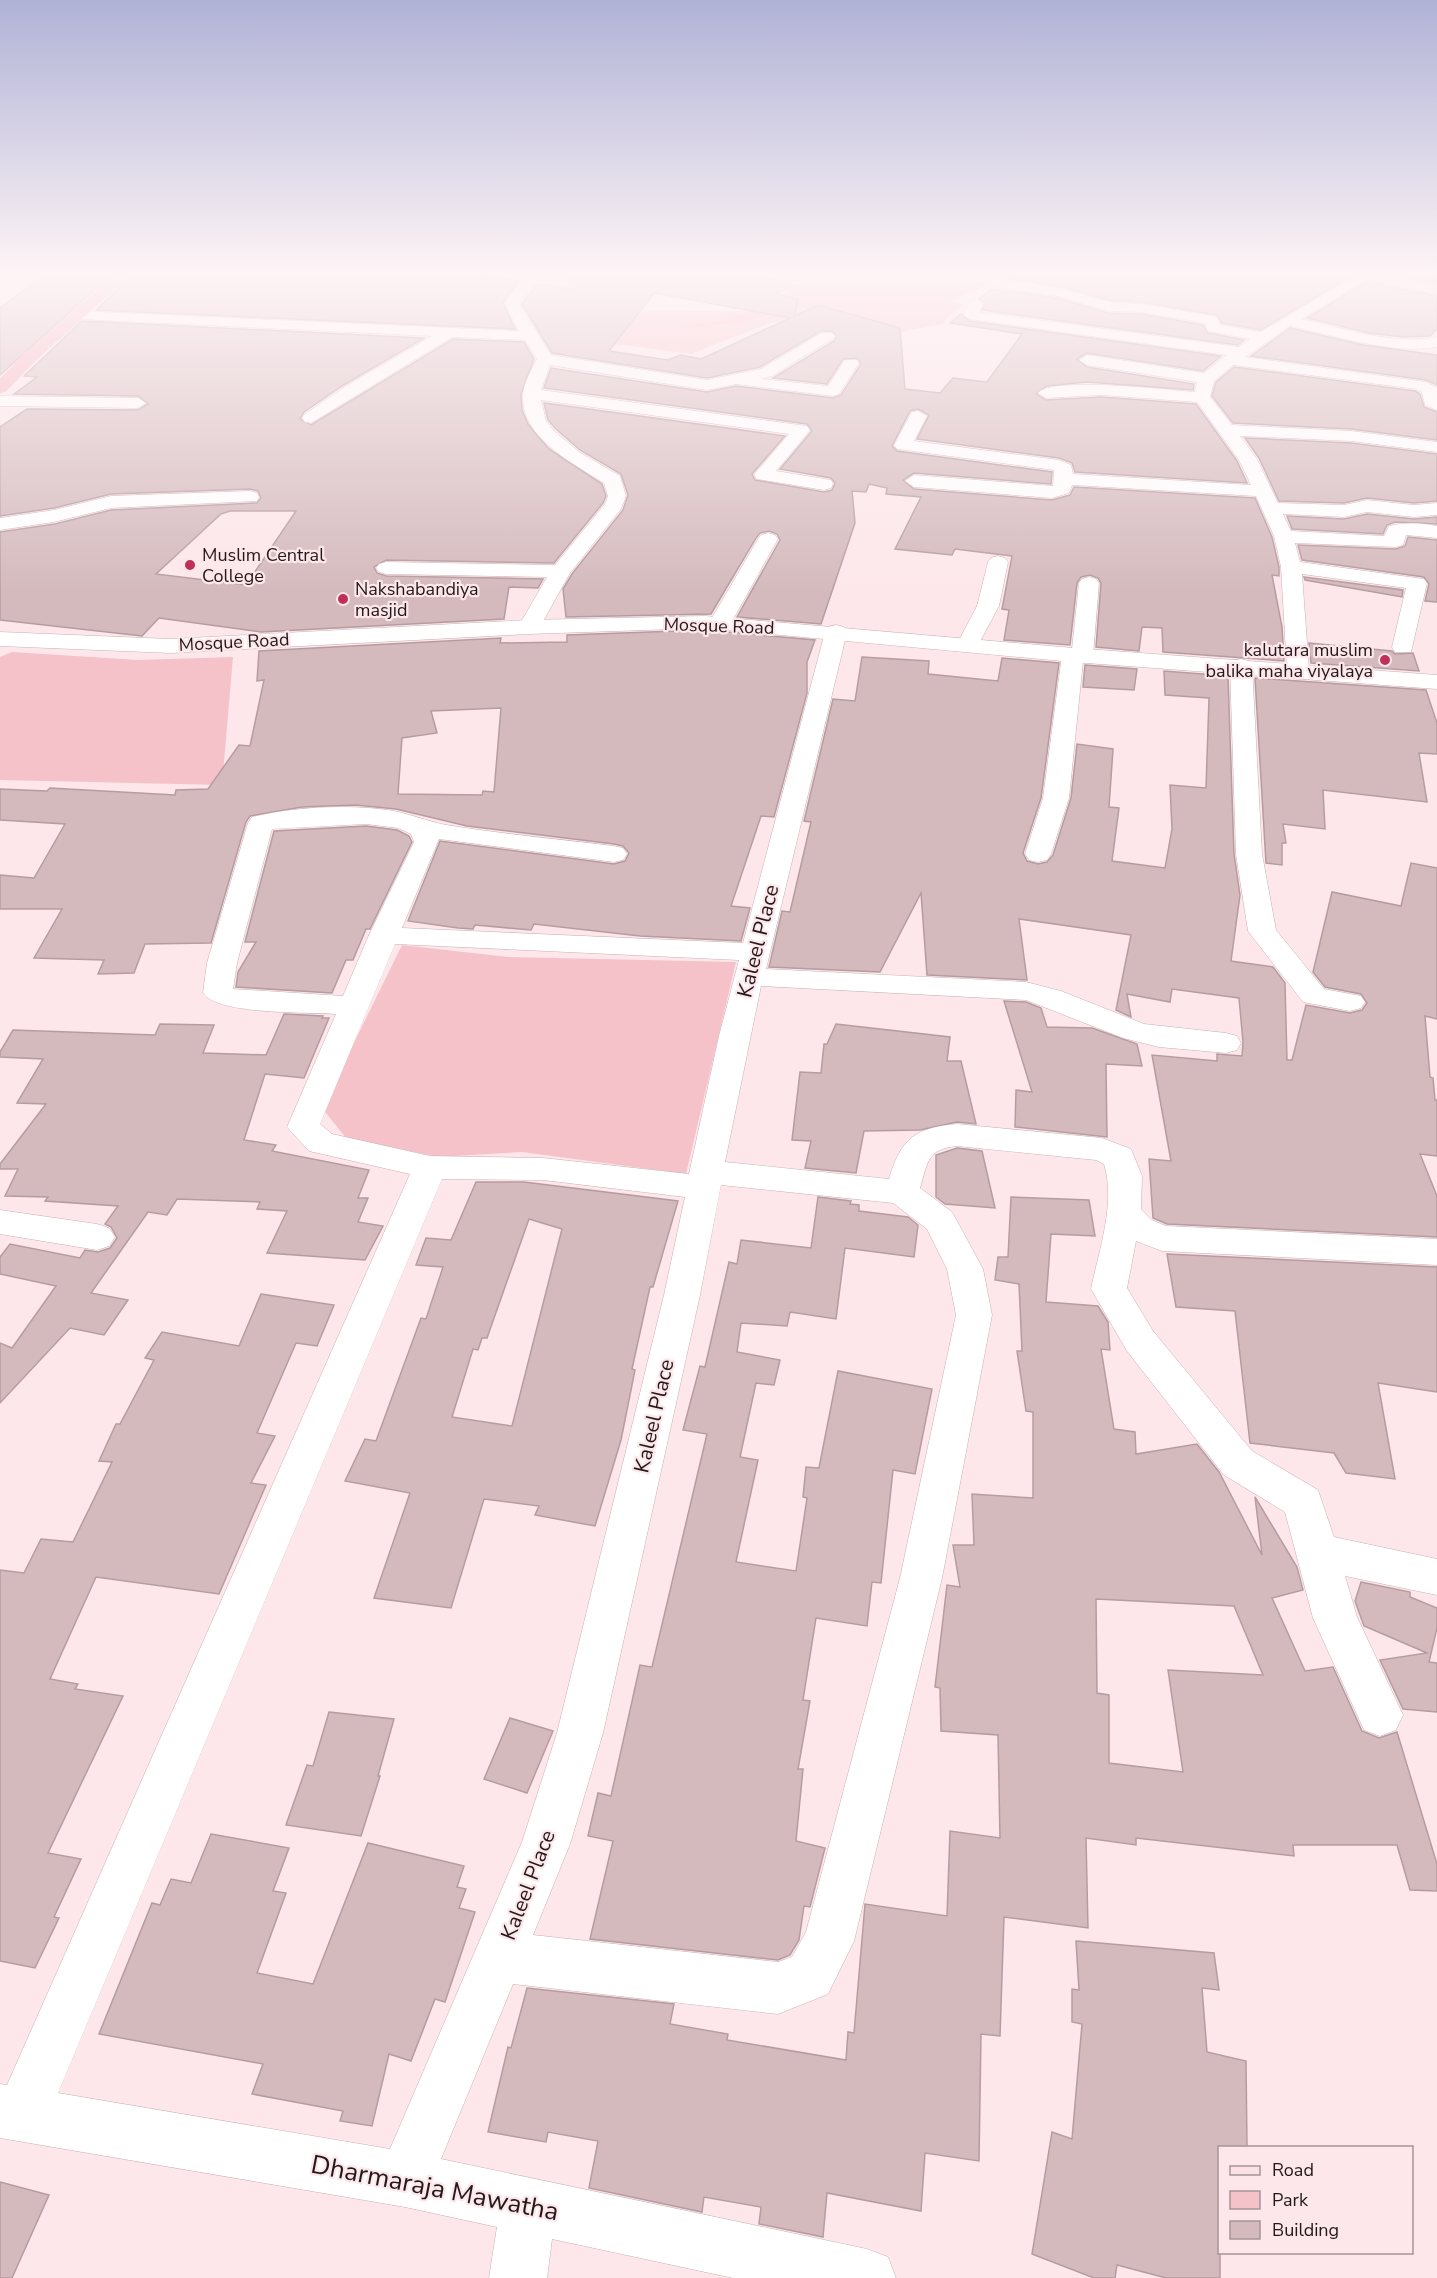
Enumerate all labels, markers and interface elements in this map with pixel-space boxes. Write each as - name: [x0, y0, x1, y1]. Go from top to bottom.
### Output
- place label: Muslim Central College: [202, 543, 325, 588]
- marker: Muslim Central College: [183, 558, 197, 572]
- place label: Nakshabandiya masjid: [355, 577, 479, 622]
- marker: Nakshabandiya masjid: [336, 592, 350, 606]
- street label: Mosque Road: [663, 612, 775, 640]
- street label: Mosque Road: [178, 627, 290, 657]
- place label: kalutara muslim balika maha viyalaya: [1206, 638, 1373, 683]
- marker: kalutara muslim balika maha viyalaya: [1378, 653, 1392, 667]
- street label: Kaleel Place: [730, 882, 786, 1000]
- street label: Kaleel Place: [627, 1357, 681, 1475]
- street label: Kaleel Place: [494, 1826, 562, 1944]
- legend: [1218, 2146, 1413, 2254]
- street label: Dharmaraja Mawatha: [308, 2147, 562, 2229]
- text: Road: [1272, 2158, 1314, 2182]
- text: Park: [1272, 2188, 1309, 2212]
- text: Building: [1272, 2218, 1339, 2242]

